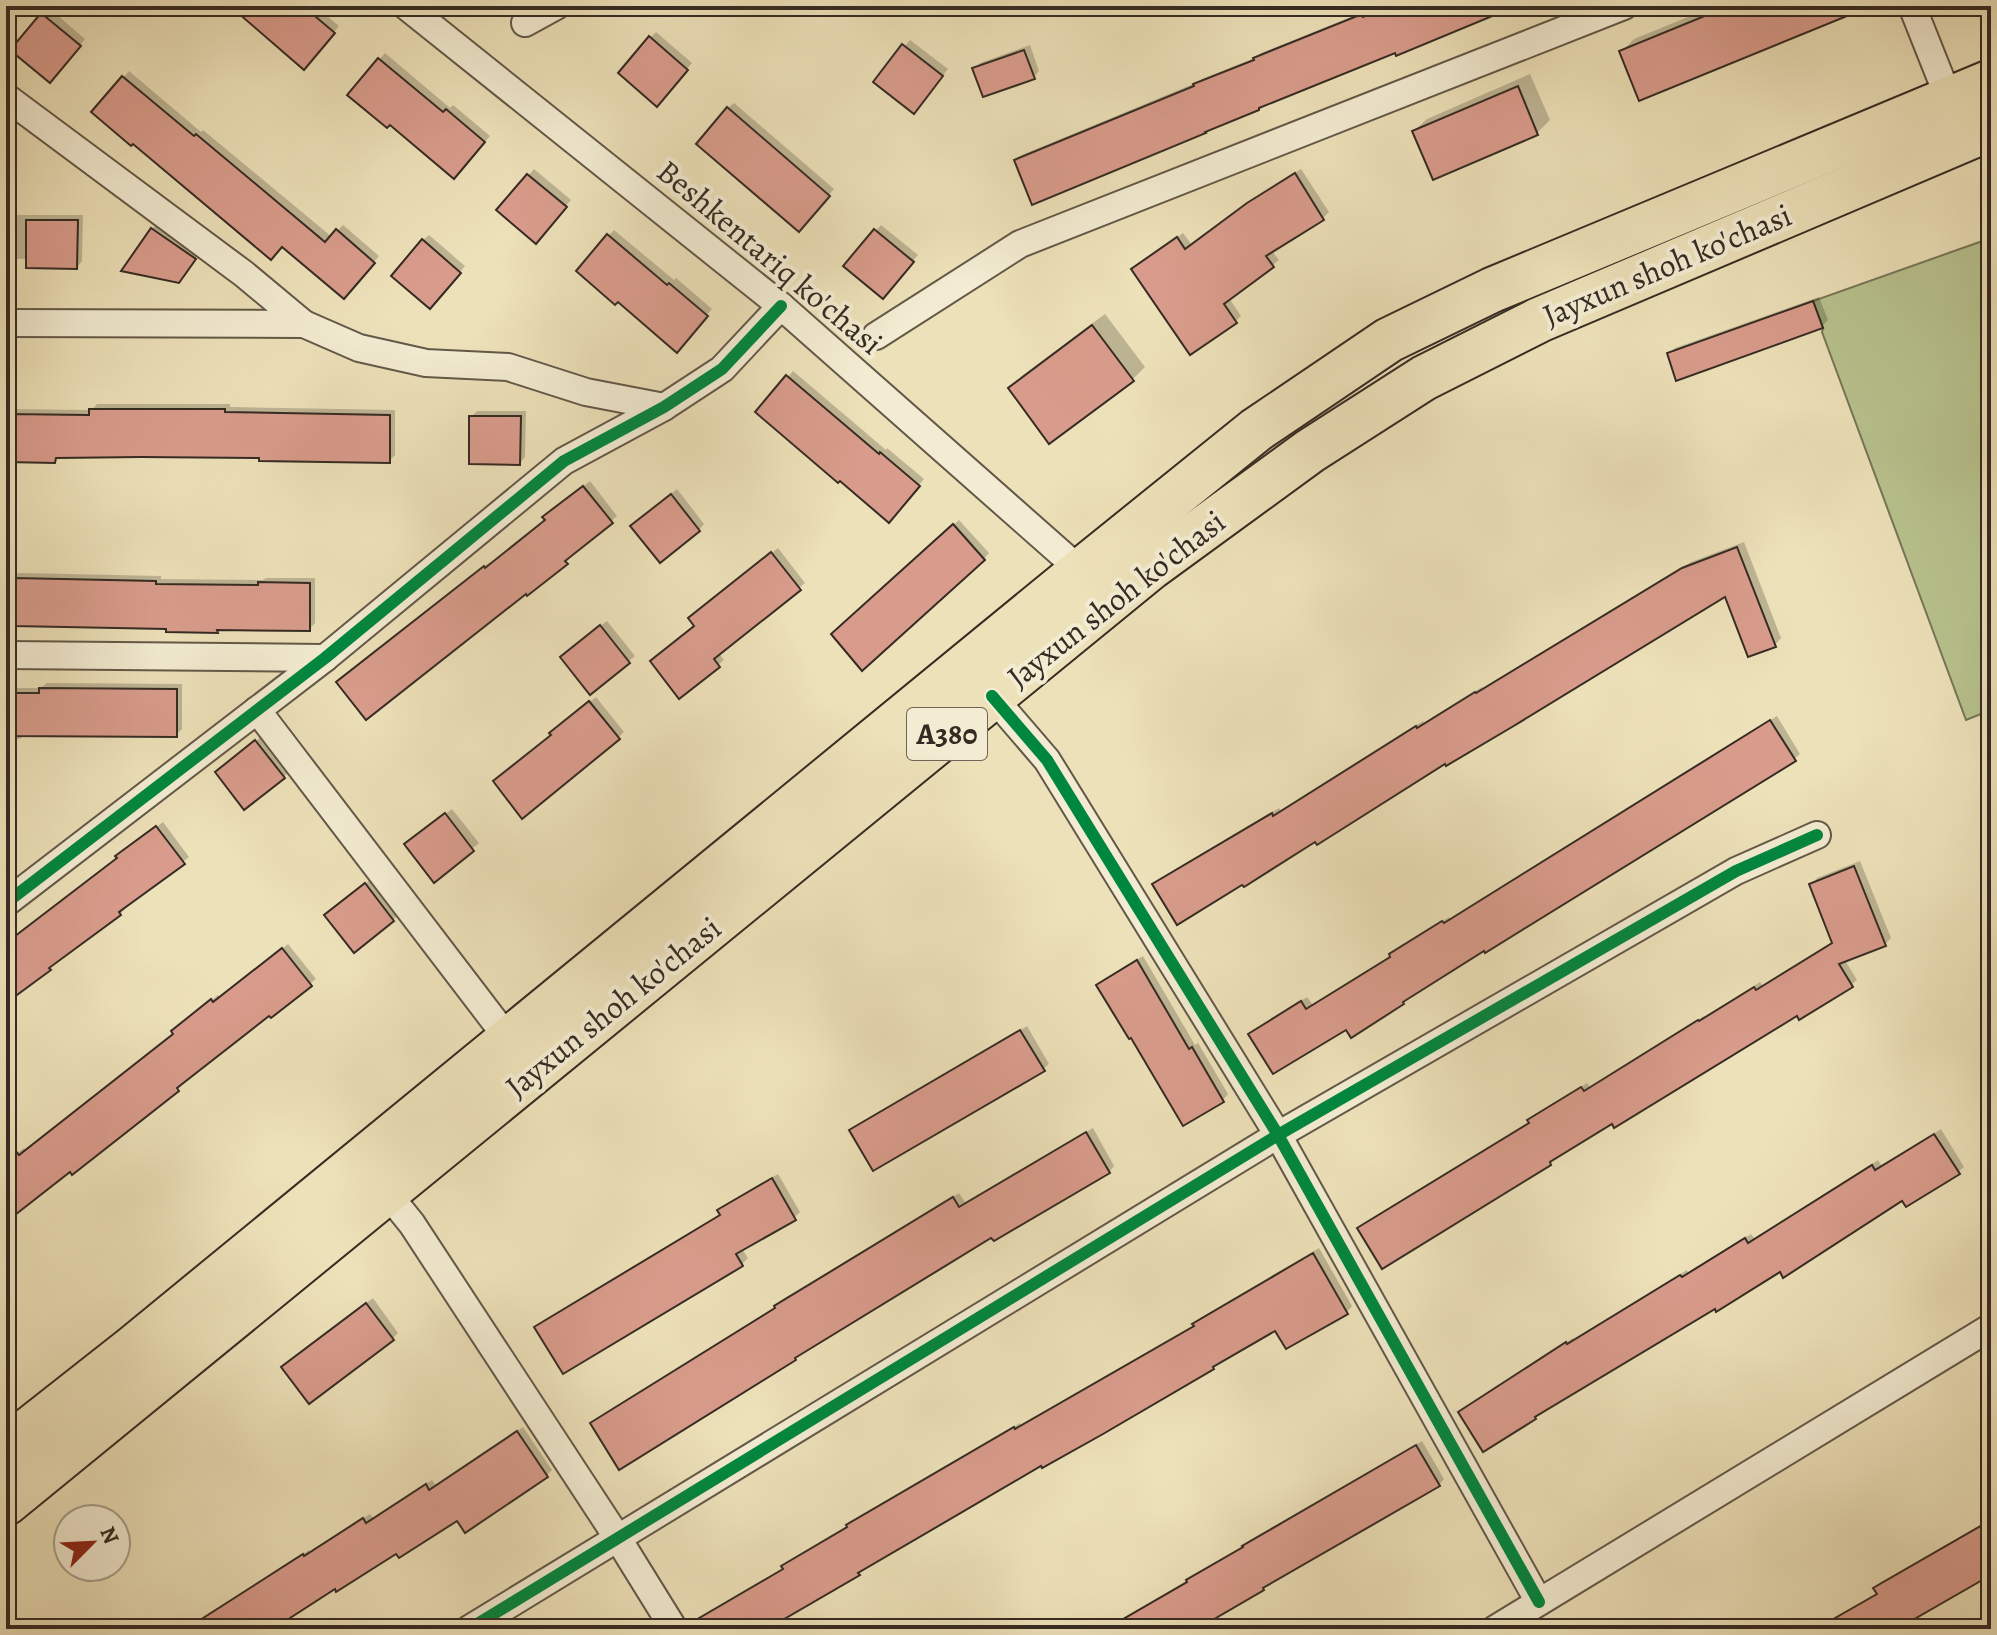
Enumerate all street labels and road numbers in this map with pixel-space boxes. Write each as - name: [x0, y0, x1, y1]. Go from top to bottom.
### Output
- street label: Beshkentariq ko'chasi: [648, 149, 892, 365]
- street label: Jayxun shoh ko'chasi: [1536, 193, 1798, 337]
- street label: Jayxun shoh ko'chasi: [998, 500, 1234, 698]
- road number: A380: [907, 708, 987, 760]
- street label: Jayxun shoh ko'chasi: [496, 906, 730, 1108]

